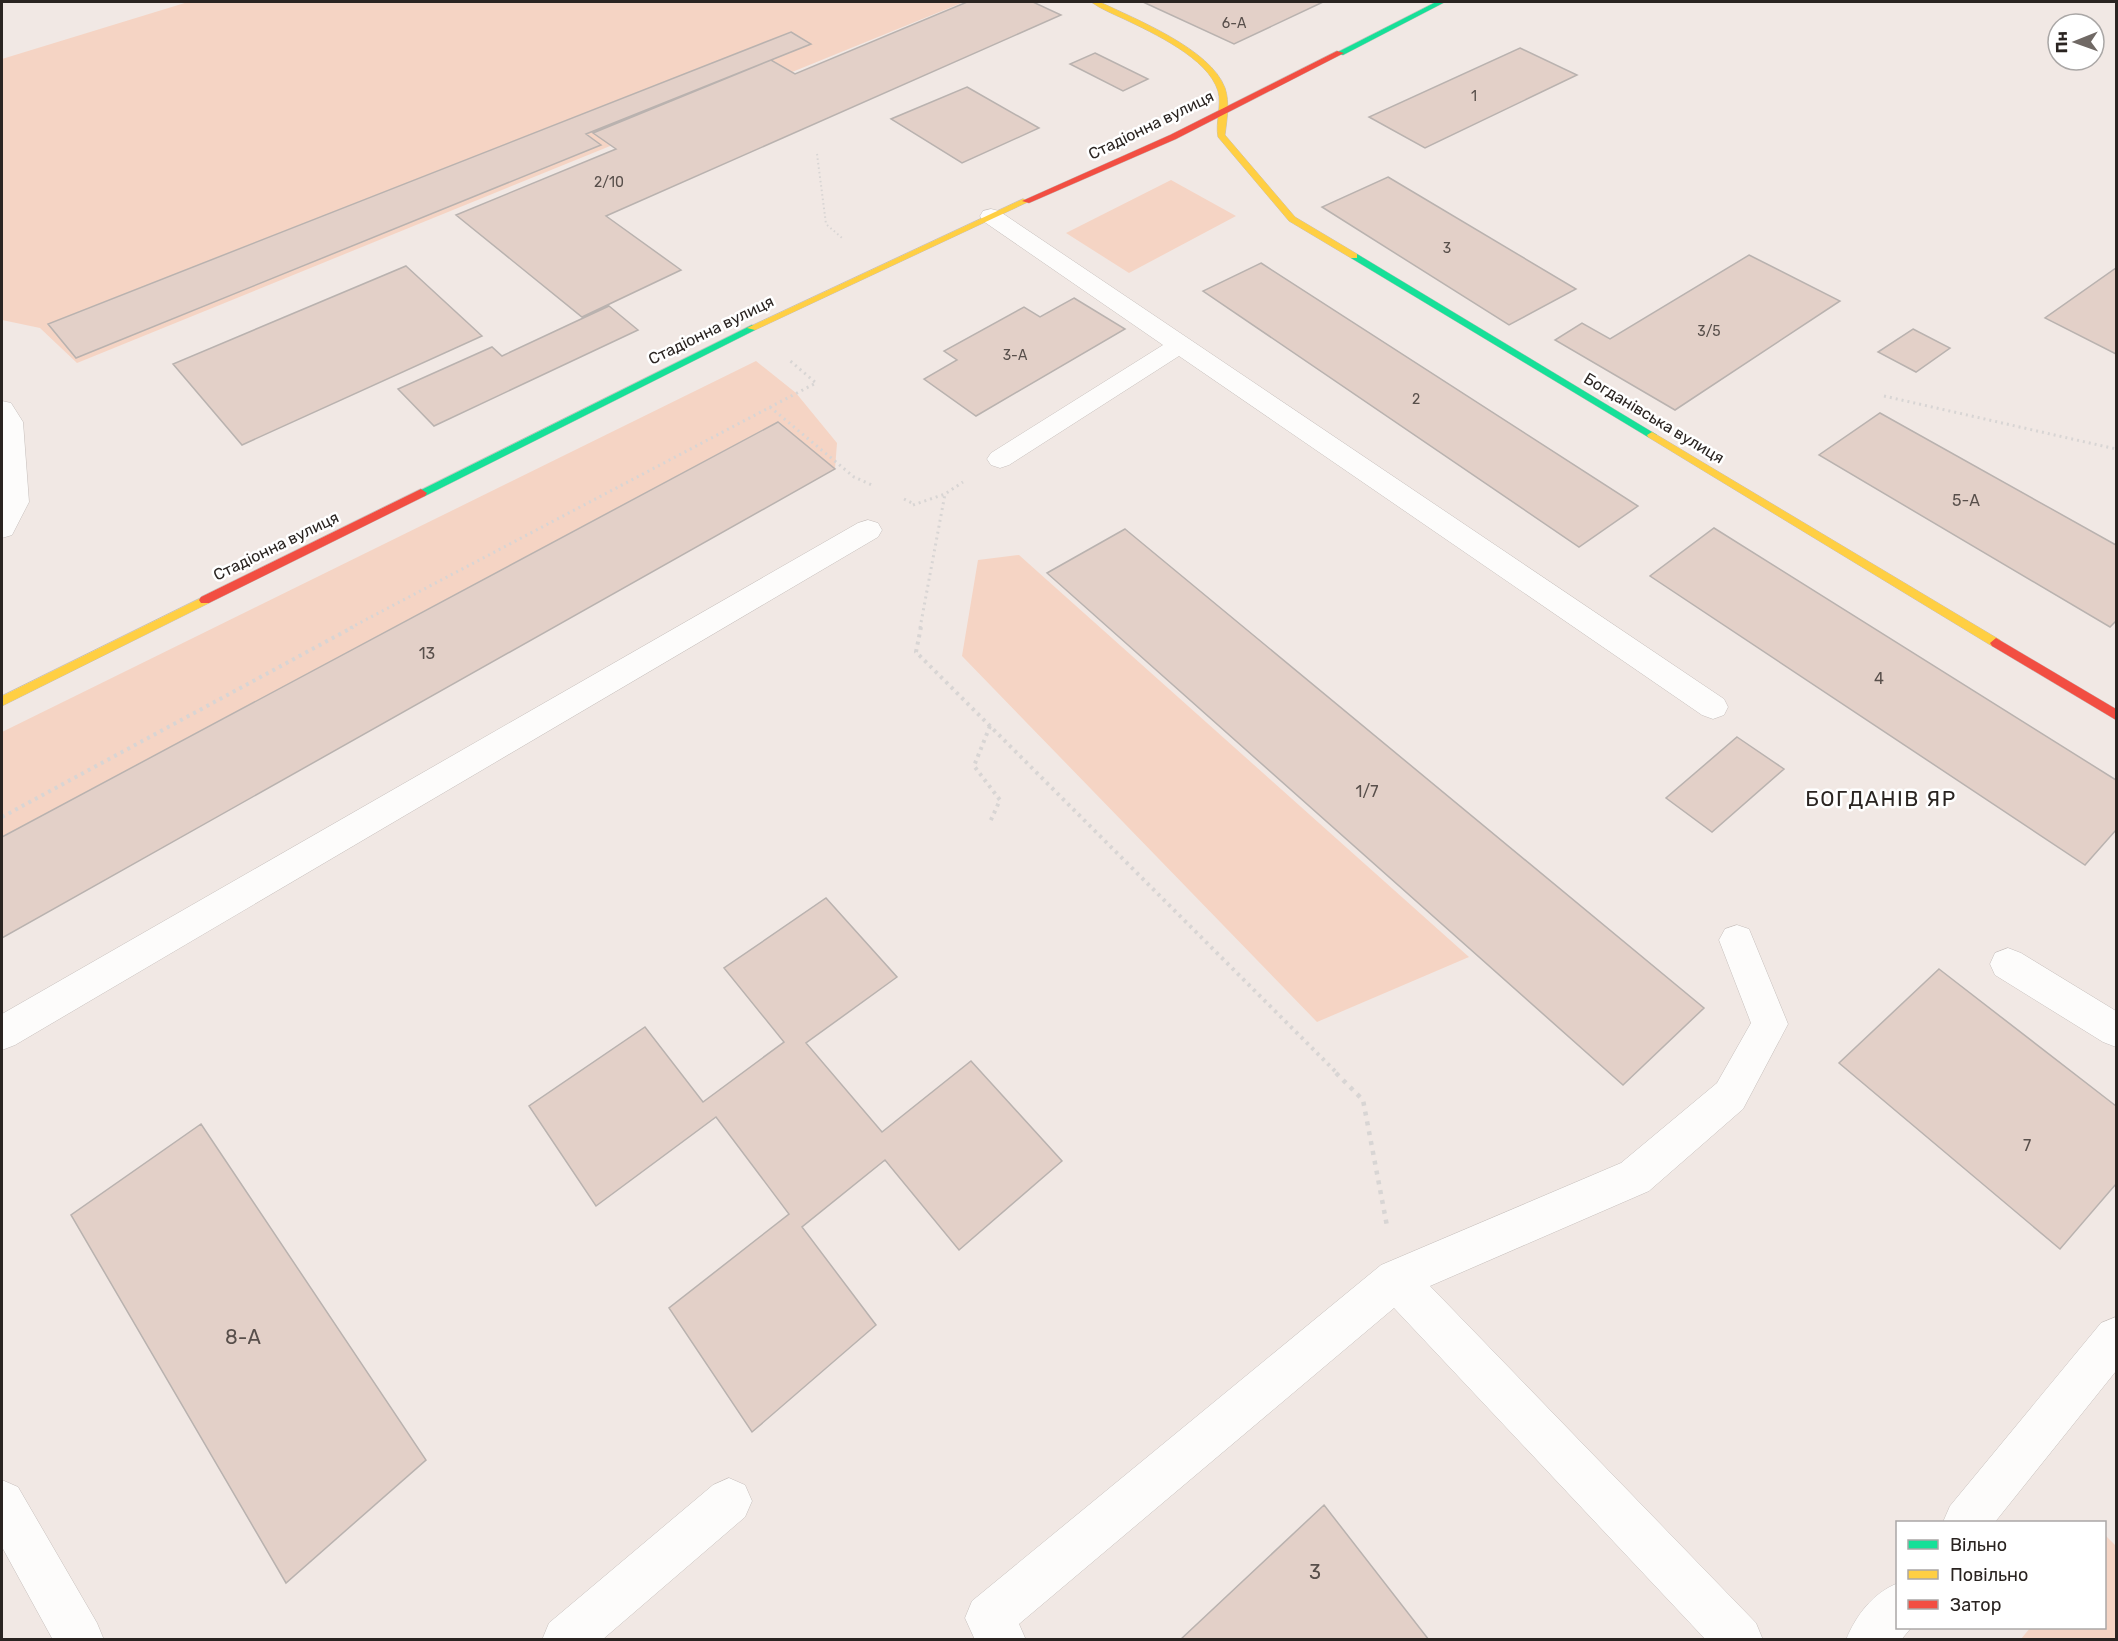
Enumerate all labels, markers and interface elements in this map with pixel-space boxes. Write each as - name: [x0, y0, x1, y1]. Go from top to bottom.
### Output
- north arrow: [2046, 12, 2106, 72]
- house number: 6-А: [1222, 15, 1247, 32]
- text: Пн: [2052, 31, 2071, 53]
- street label: Стадіонна вулиця: [1085, 86, 1217, 164]
- house number: 1: [1471, 88, 1477, 105]
- house number: 2/10: [594, 174, 624, 191]
- house number: 3: [1443, 240, 1451, 257]
- street label: Стадіонна вулиця: [645, 291, 777, 369]
- house number: 3/5: [1697, 323, 1721, 340]
- house number: 3-А: [1003, 347, 1028, 364]
- street label: Богданівська вулиця: [1580, 369, 1728, 467]
- house number: 2: [1412, 391, 1420, 408]
- house number: 5-А: [1952, 491, 1980, 510]
- street label: Стадіонна вулиця: [210, 507, 342, 585]
- house number: 13: [419, 644, 435, 663]
- house number: 4: [1874, 669, 1884, 688]
- house number: 1/7: [1356, 782, 1378, 801]
- district label: БОГДАНІВ ЯР: [1805, 786, 1957, 811]
- house number: 7: [2023, 1136, 2031, 1155]
- house number: 8-А: [225, 1325, 261, 1349]
- legend: [1896, 1521, 2106, 1629]
- text: Вільно: [1950, 1534, 2007, 1556]
- house number: 3: [1309, 1560, 1321, 1584]
- text: Повільно: [1950, 1564, 2028, 1586]
- text: Затор: [1950, 1594, 2001, 1616]

